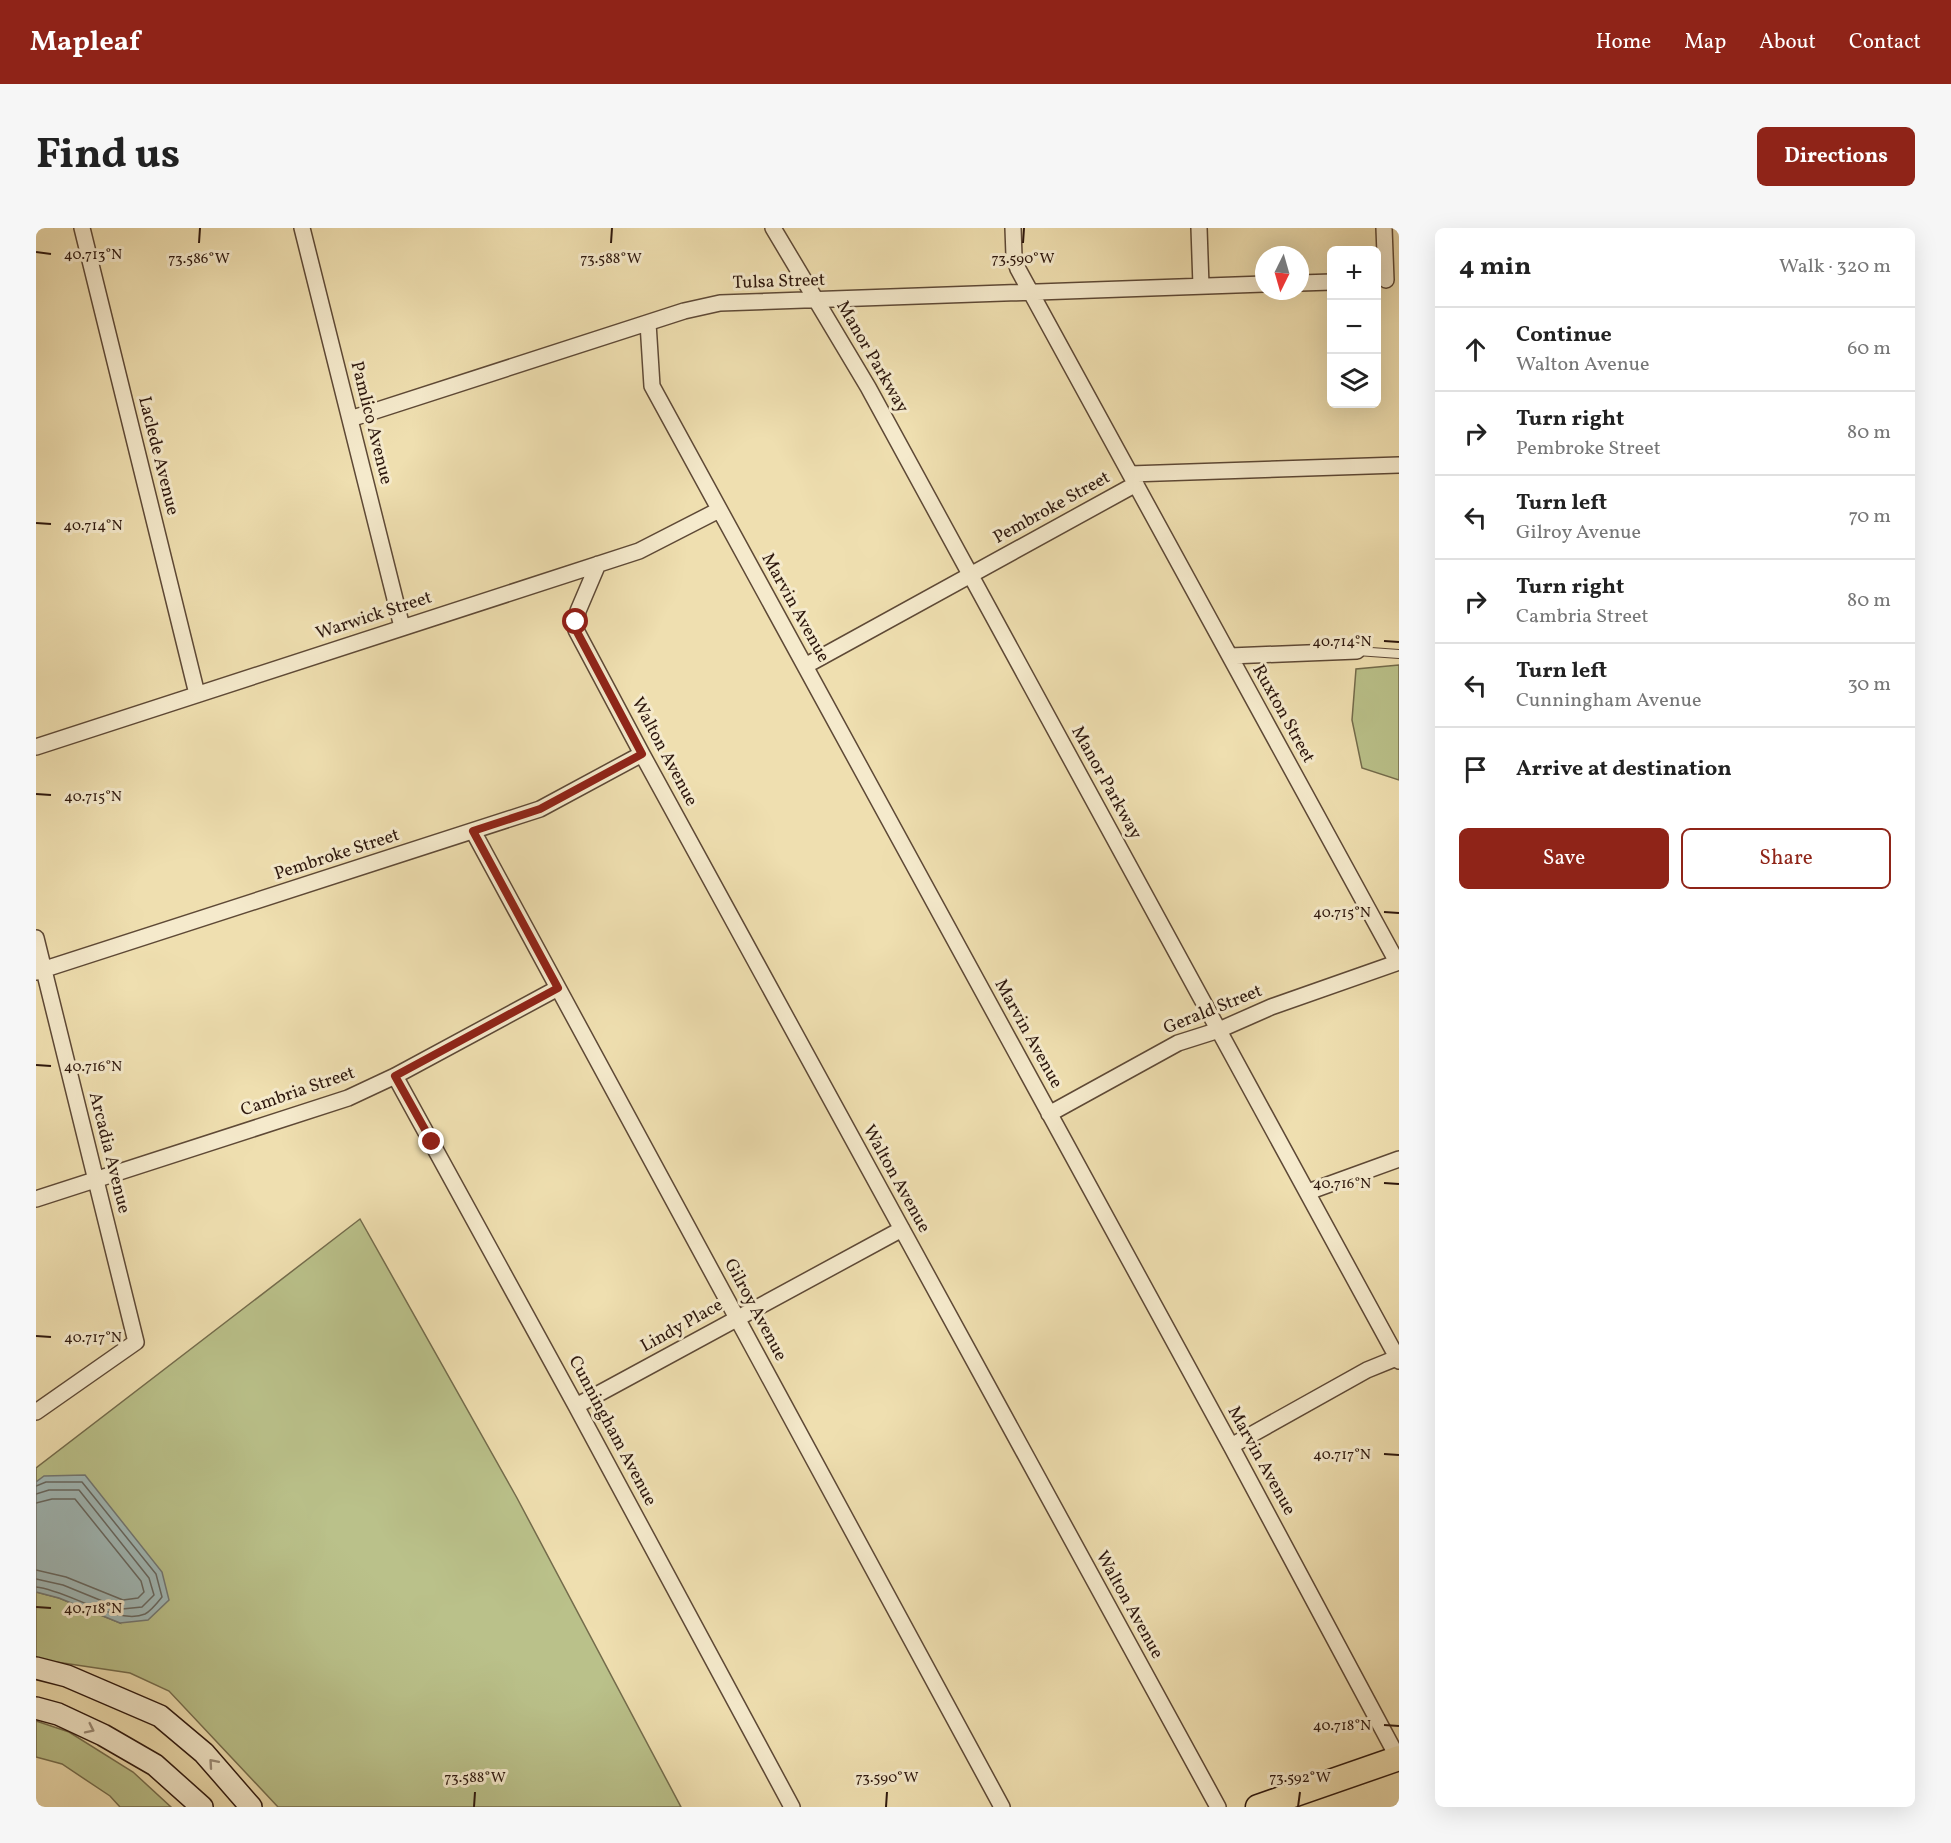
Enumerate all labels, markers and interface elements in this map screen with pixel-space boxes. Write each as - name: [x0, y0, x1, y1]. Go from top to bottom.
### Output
- text: Mapleaf: [30, 23, 140, 62]
- text: Home: [1596, 28, 1651, 57]
- text: Map: [1684, 28, 1726, 57]
- text: About: [1759, 28, 1816, 57]
- text: Contact: [1849, 28, 1921, 57]
- text: Find us: [36, 127, 180, 186]
- button: Directions: [1757, 127, 1915, 186]
- text: 40.713°N: [64, 245, 122, 266]
- north arrow: [1255, 246, 1309, 300]
- map controls: [1327, 246, 1381, 408]
- button: +: [1327, 246, 1381, 300]
- text: 73.586°W: [168, 249, 230, 270]
- text: 73.588°W: [580, 249, 642, 270]
- text: 73.590°W: [992, 249, 1054, 270]
- text: 4 min: [1459, 249, 1531, 285]
- text: Walk · 320 m: [1779, 253, 1891, 281]
- street label: Tulsa Street: [732, 268, 826, 296]
- street label: Manor Parkway: [830, 296, 914, 418]
- button: −: [1327, 300, 1381, 354]
- text: Continue: [1516, 320, 1612, 351]
- icon: ahead: [1459, 333, 1492, 366]
- text: 60 m: [1847, 335, 1891, 363]
- text: Walton Avenue: [1516, 351, 1649, 379]
- button: layers: [1327, 354, 1381, 408]
- street label: Pamlico Avenue: [344, 359, 398, 487]
- street label: Laclede Avenue: [131, 394, 185, 518]
- text: Turn right: [1516, 404, 1624, 435]
- icon: right: [1459, 417, 1492, 450]
- text: 80 m: [1847, 419, 1891, 447]
- text: Pembroke Street: [1516, 435, 1661, 463]
- street label: Pembroke Street: [989, 466, 1115, 550]
- text: Turn left: [1516, 488, 1607, 519]
- icon: left: [1459, 501, 1492, 534]
- text: 70 m: [1848, 503, 1891, 531]
- text: 40.714°N: [63, 516, 123, 537]
- text: Gilroy Avenue: [1516, 519, 1641, 547]
- street label: Marvin Avenue: [755, 549, 835, 667]
- text: Turn right: [1516, 572, 1624, 603]
- street label: Warwick Street: [313, 585, 435, 647]
- icon: right: [1459, 585, 1492, 618]
- text: 80 m: [1847, 587, 1891, 615]
- text: Cambria Street: [1516, 603, 1648, 631]
- route start: [562, 608, 588, 634]
- text: 40.714°N: [1312, 632, 1372, 653]
- text: Turn left: [1516, 656, 1607, 687]
- street label: Ruxton Street: [1246, 660, 1320, 768]
- icon: left: [1459, 669, 1492, 702]
- text: 30 m: [1847, 671, 1891, 699]
- text: Cunningham Avenue: [1516, 687, 1701, 715]
- street label: Walton Avenue: [625, 693, 703, 811]
- street label: Manor Parkway: [1065, 722, 1148, 844]
- icon: arrive: [1459, 753, 1492, 786]
- text: Arrive at destination: [1516, 754, 1732, 785]
- text: 40.715°N: [64, 787, 122, 808]
- street label: Pembroke Street: [271, 823, 403, 887]
- button: Save: [1459, 828, 1669, 889]
- button: Share: [1681, 828, 1891, 889]
- text: 40.715°N: [1313, 903, 1371, 924]
- street label: Marvin Avenue: [988, 975, 1068, 1093]
- street label: Gerald Street: [1160, 979, 1266, 1041]
- text: 40.716°N: [64, 1057, 122, 1078]
- street label: Cambria Street: [238, 1061, 358, 1123]
- street label: Arcadia Avenue: [82, 1090, 136, 1216]
- street label: Walton Avenue: [856, 1120, 936, 1238]
- route end: [418, 1128, 444, 1154]
- text: 40.716°N: [1313, 1174, 1371, 1195]
- street label: Gilroy Avenue: [718, 1254, 792, 1366]
- street label: Lindy Place: [636, 1293, 728, 1359]
- text: 40.717°N: [64, 1328, 122, 1349]
- street label: Cunningham Avenue: [562, 1351, 662, 1511]
- street label: Marvin Avenue: [1221, 1402, 1301, 1520]
- text: 40.717°N: [1313, 1445, 1371, 1466]
- street label: Walton Avenue: [1089, 1546, 1169, 1664]
- text: 40.718°N: [64, 1599, 122, 1620]
- text: 40.718°N: [1313, 1716, 1371, 1737]
- one-way arrow: [84, 1722, 95, 1734]
- one-way arrow: [209, 1759, 220, 1770]
- text: 73.588°W: [444, 1768, 506, 1789]
- text: 73.590°W: [856, 1768, 918, 1789]
- text: 73.592°W: [1269, 1768, 1331, 1789]

